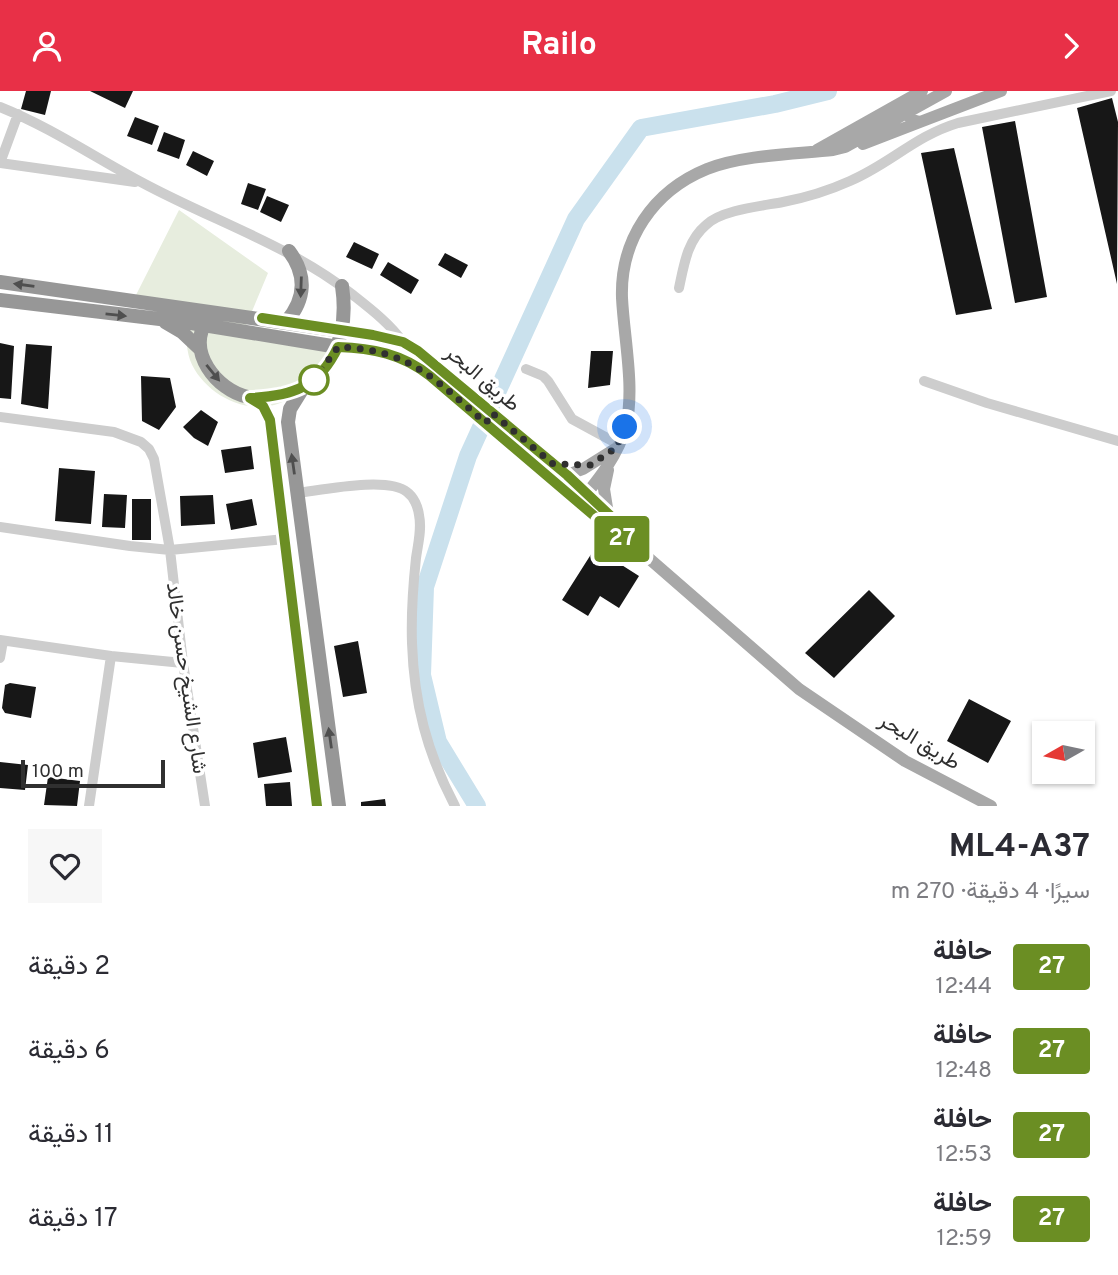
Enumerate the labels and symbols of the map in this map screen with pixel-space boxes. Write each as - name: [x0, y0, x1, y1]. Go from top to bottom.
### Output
- one-way arrow: [295, 276, 306, 298]
- one-way arrow: [13, 280, 35, 291]
- one-way arrow: [105, 310, 127, 321]
- street label: طريق البحر: [438, 339, 525, 418]
- one-way arrow: [205, 363, 220, 381]
- unlabelled marker: [299, 365, 329, 395]
- your location: [607, 409, 642, 444]
- one-way arrow: [287, 453, 298, 475]
- line badge: 27: [590, 516, 654, 562]
- street label: شارع الشيخ حسن خالد: [159, 581, 212, 775]
- street label: طريق البحر: [873, 707, 965, 777]
- north arrow: [1032, 721, 1096, 784]
- one-way arrow: [325, 727, 336, 749]
- scale bar: [21, 757, 164, 789]

